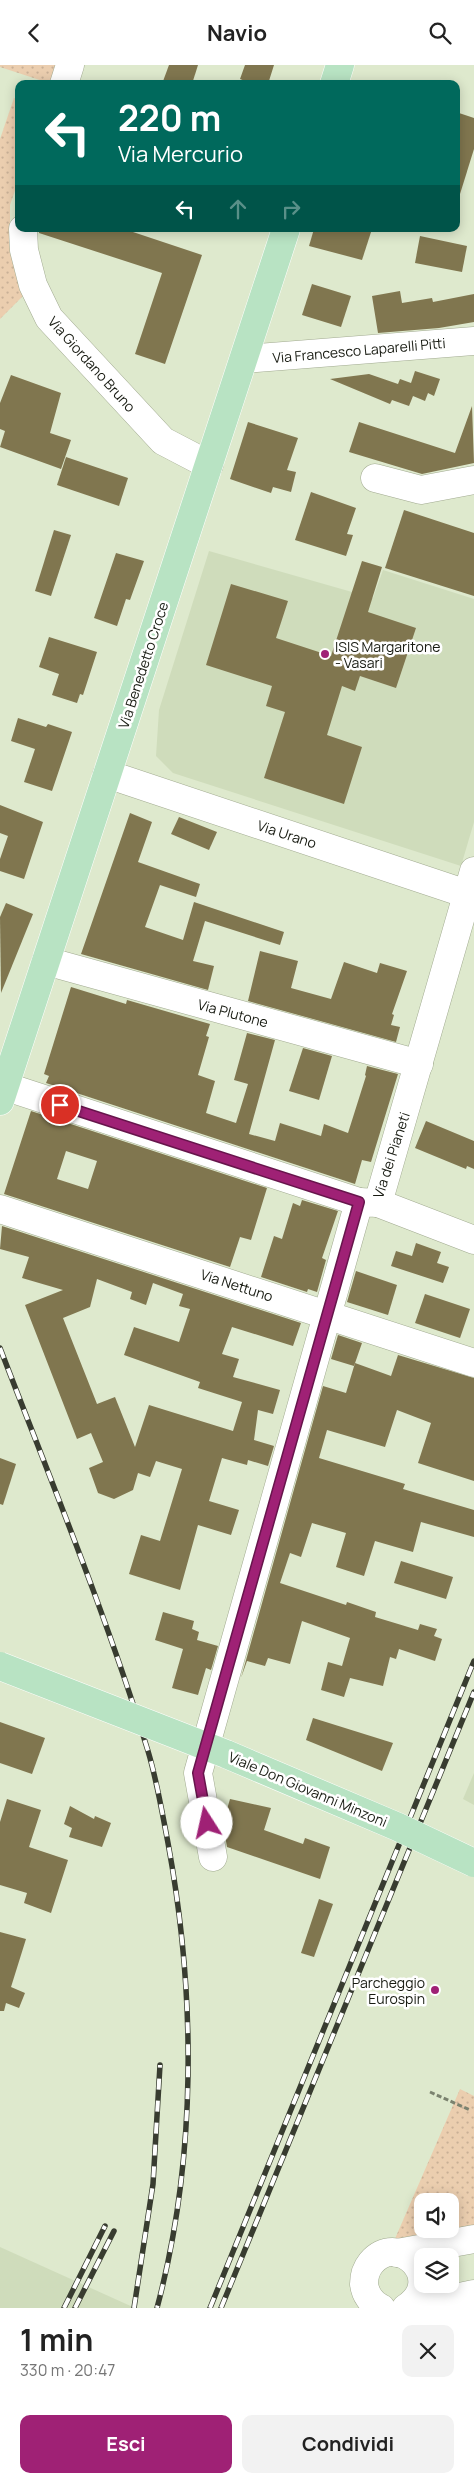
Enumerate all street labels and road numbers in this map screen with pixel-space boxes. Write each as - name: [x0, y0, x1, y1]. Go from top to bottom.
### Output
- street label: Via Giordano Bruno: [44, 312, 140, 416]
- street label: Via Francesco Laparelli Pitti: [272, 333, 446, 367]
- street label: Via Benedetto Croce: [114, 599, 172, 731]
- street label: Via Urano: [255, 816, 319, 852]
- street label: Via Plutone: [196, 994, 270, 1032]
- street label: Via dei Pianeti: [368, 1110, 414, 1200]
- street label: Via Nettuno: [198, 1264, 276, 1306]
- street label: Viale Don Giovanni Minzoni: [226, 1747, 390, 1831]

